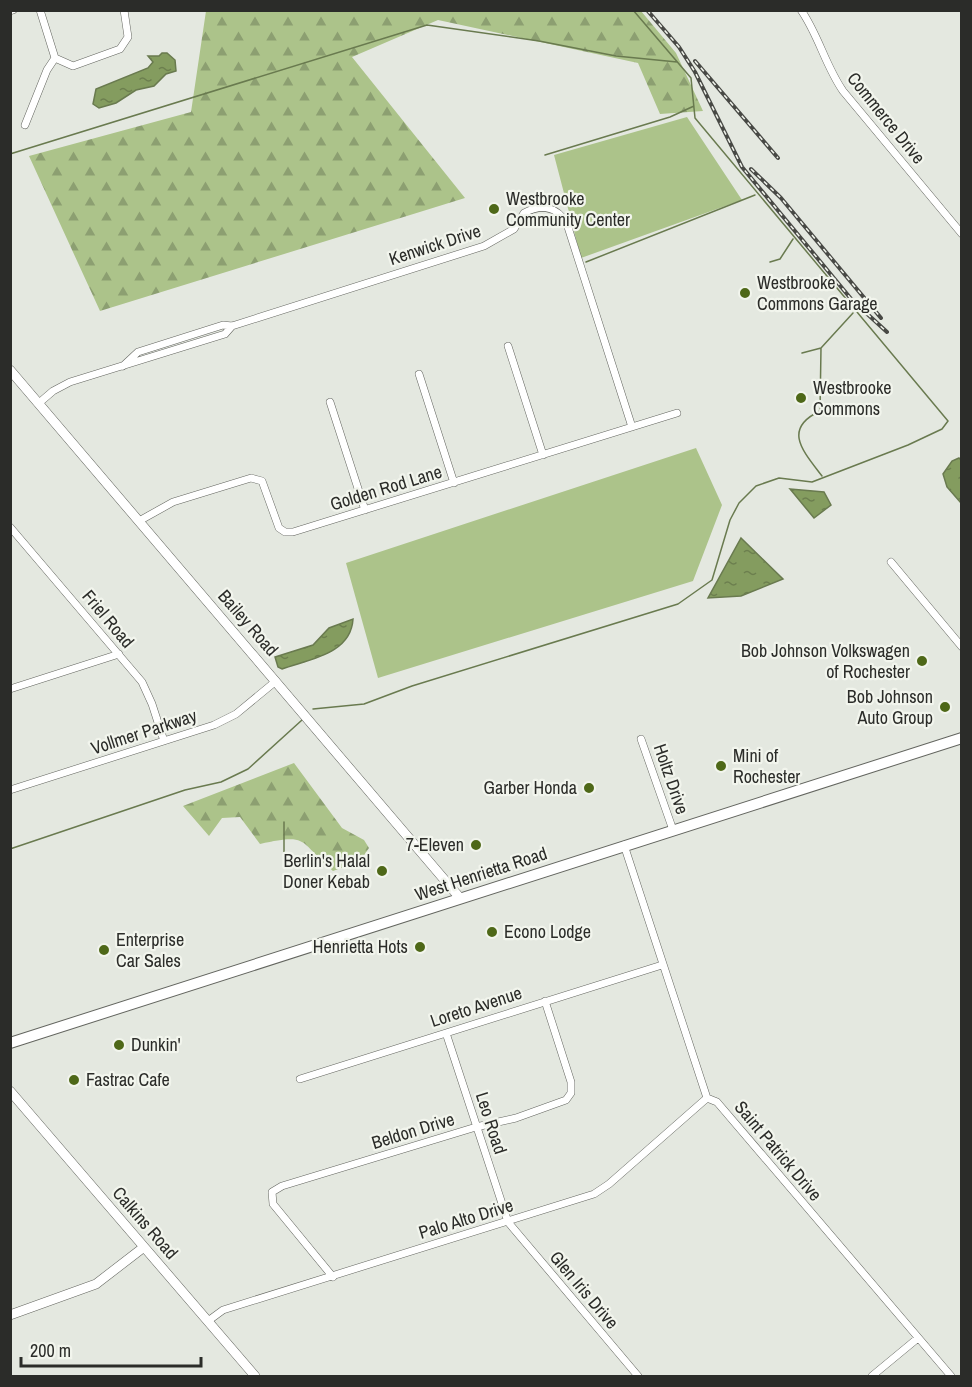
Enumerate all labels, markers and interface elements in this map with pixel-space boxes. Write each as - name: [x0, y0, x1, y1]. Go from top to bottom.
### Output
- street label: Commerce Drive: [842, 66, 931, 169]
- place label: Westbrooke Community Center: [506, 186, 630, 232]
- marker: Westbrooke Community Center: [487, 202, 501, 216]
- street label: Kenwick Drive: [386, 218, 484, 271]
- place label: Westbrooke Commons Garage: [757, 270, 878, 316]
- marker: Westbrooke Commons Garage: [738, 286, 752, 300]
- place label: Westbrooke Commons: [813, 375, 892, 421]
- marker: Westbrooke Commons: [794, 391, 808, 405]
- street label: Golden Rod Lane: [327, 459, 445, 516]
- street label: Friel Road: [77, 584, 140, 653]
- street label: Bailey Road: [213, 584, 284, 661]
- place label: Bob Johnson Volkswagen of Rochester: [741, 638, 910, 684]
- marker: Bob Johnson Volkswagen of Rochester: [915, 654, 929, 668]
- place label: Bob Johnson Auto Group: [847, 684, 933, 730]
- marker: Bob Johnson Auto Group: [938, 700, 952, 714]
- street label: Vollmer Parkway: [88, 702, 201, 760]
- street label: Holtz Drive: [648, 740, 695, 817]
- place label: Mini of Rochester: [733, 743, 800, 789]
- marker: Mini of Rochester: [714, 759, 728, 773]
- place label: Garber Honda: [483, 775, 577, 800]
- marker: Garber Honda: [582, 781, 596, 795]
- place label: 7-Eleven: [406, 832, 464, 857]
- marker: 7-Eleven: [469, 838, 483, 852]
- street label: West Henrietta Road: [412, 840, 550, 907]
- place label: Berlin's Halal Doner Kebab: [283, 848, 370, 894]
- marker: Berlin's Halal Doner Kebab: [375, 864, 389, 878]
- place label: Econo Lodge: [504, 919, 591, 944]
- marker: Econo Lodge: [485, 925, 499, 939]
- place label: Enterprise Car Sales: [116, 927, 184, 973]
- place label: Henrietta Hots: [313, 934, 408, 959]
- marker: Henrietta Hots: [413, 940, 427, 954]
- marker: Enterprise Car Sales: [97, 943, 111, 957]
- street label: Loreto Avenue: [427, 980, 525, 1033]
- place label: Dunkin': [131, 1032, 181, 1057]
- marker: Dunkin': [112, 1038, 126, 1052]
- place label: Fastrac Cafe: [86, 1067, 170, 1092]
- marker: Fastrac Cafe: [67, 1073, 81, 1087]
- street label: Leo Road: [470, 1089, 513, 1157]
- street label: Saint Patrick Drive: [729, 1095, 828, 1206]
- street label: Beldon Drive: [368, 1106, 457, 1155]
- street label: Calkins Road: [107, 1181, 184, 1264]
- street label: Palo Alto Drive: [416, 1192, 516, 1245]
- street label: Glen Iris Drive: [544, 1245, 625, 1334]
- scale bar: [21, 1330, 201, 1368]
- text: 200 m: [30, 1338, 71, 1363]

